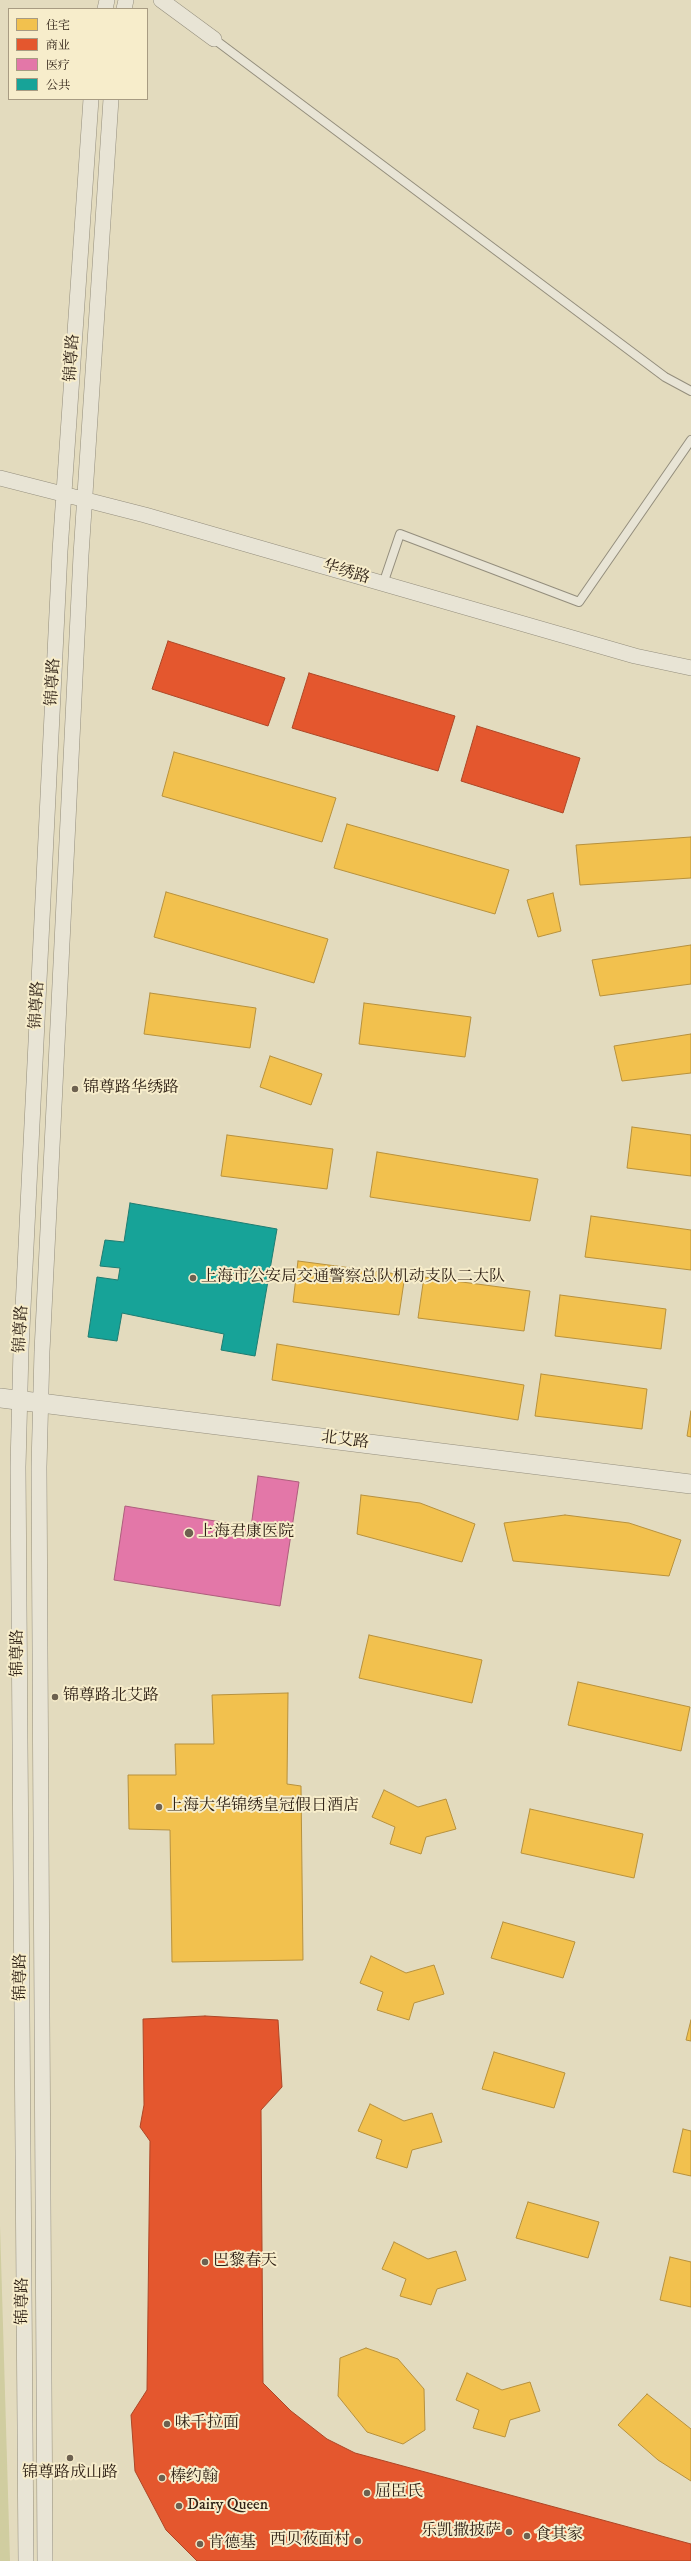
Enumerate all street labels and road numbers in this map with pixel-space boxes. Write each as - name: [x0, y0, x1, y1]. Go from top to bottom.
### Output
- street label: 锦尊路: [62, 333, 84, 383]
- street label: 华绣路: [320, 557, 372, 589]
- street label: 锦尊路: [43, 658, 65, 706]
- street label: 锦尊路: [27, 981, 49, 1029]
- street label: 锦尊路: [11, 1305, 33, 1353]
- street label: 北艾路: [320, 1429, 370, 1453]
- street label: 锦尊路: [9, 1629, 29, 1677]
- street label: 锦尊路: [12, 1953, 32, 2001]
- street label: 锦尊路: [14, 2277, 34, 2325]

